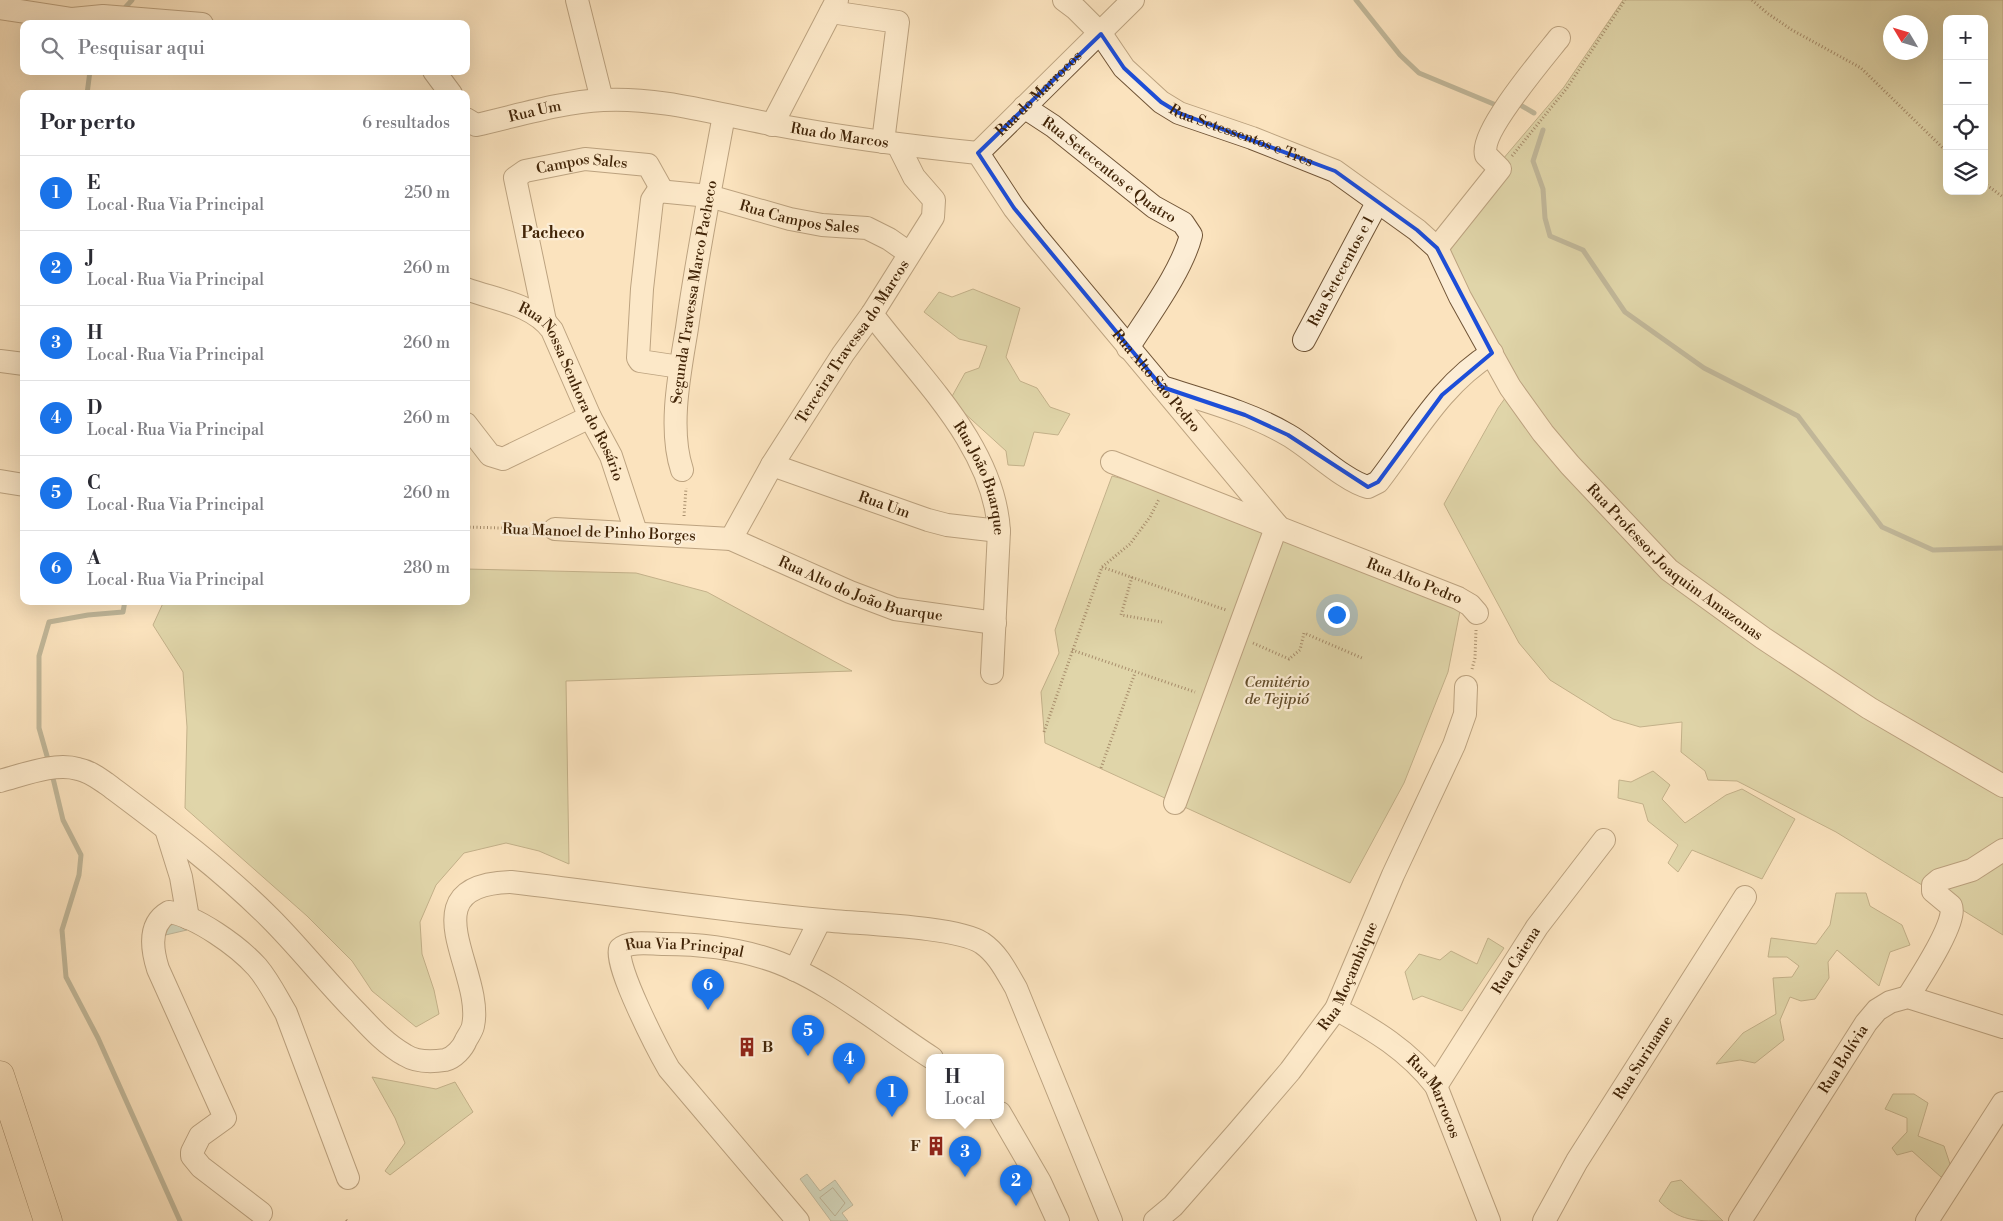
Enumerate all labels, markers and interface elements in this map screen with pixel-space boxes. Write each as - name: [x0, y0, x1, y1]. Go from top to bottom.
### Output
- north arrow: [1883, 15, 1928, 60]
- map controls: [1943, 15, 1988, 195]
- button: +: [1943, 15, 1988, 60]
- search box: [20, 20, 470, 75]
- icon: search: [38, 34, 66, 62]
- text: Pesquisar aqui: [78, 36, 205, 60]
- street label: Rua do Marrocos: [991, 47, 1086, 141]
- button: −: [1943, 60, 1988, 105]
- street label: Rua Um: [506, 96, 563, 127]
- street label: Rua Setessentos e Tres: [1165, 100, 1316, 171]
- button: locate: [1943, 105, 1988, 150]
- text: Por perto: [40, 110, 136, 136]
- street label: Rua Setecentos e Quatro: [1038, 112, 1180, 227]
- text: 6 resultados: [362, 113, 450, 133]
- street label: Rua do Marcos: [789, 119, 890, 153]
- street label: Campos Sales: [534, 150, 628, 179]
- button: layers: [1943, 150, 1988, 195]
- text: E: [87, 171, 100, 195]
- street label: Segunda Travessa Marco Pacheco: [667, 179, 722, 405]
- text: 1: [52, 183, 60, 203]
- text: 250 m: [404, 183, 450, 203]
- text: Local · Rua Via Principal: [87, 195, 264, 215]
- street label: Rua Campos Sales: [737, 196, 860, 237]
- street label: Rua Setecentos e 1: [1304, 212, 1379, 330]
- district label: Pacheco: [521, 223, 585, 243]
- text: J: [87, 246, 94, 270]
- street label: Terceira Travessa do Marcos: [792, 256, 914, 427]
- text: 2: [51, 258, 61, 278]
- text: 260 m: [403, 258, 450, 278]
- text: Local · Rua Via Principal: [87, 270, 264, 290]
- street label: Rua Nossa Senhora do Rosário: [515, 298, 628, 484]
- text: H: [87, 321, 103, 345]
- street label: Rua Alto São Pedro: [1107, 325, 1205, 436]
- text: 3: [51, 333, 61, 353]
- text: 260 m: [403, 333, 450, 353]
- text: Local · Rua Via Principal: [87, 345, 264, 365]
- text: D: [87, 396, 102, 420]
- text: 4: [51, 408, 61, 428]
- text: 260 m: [403, 408, 450, 428]
- street label: Rua João Buarque: [949, 418, 1008, 536]
- text: Local · Rua Via Principal: [87, 420, 264, 440]
- text: C: [87, 471, 101, 495]
- street label: Rua Professor Joaquim Amazonas: [1582, 480, 1766, 645]
- text: 5: [51, 483, 61, 503]
- text: 260 m: [403, 483, 450, 503]
- street label: Rua Um: [856, 487, 912, 523]
- text: Local · Rua Via Principal: [87, 495, 264, 515]
- street label: Rua Manoel de Pinho Borges: [502, 520, 696, 545]
- text: A: [87, 546, 101, 570]
- street label: Rua Alto do João Buarque: [775, 552, 944, 626]
- street label: Rua Alto Pedro: [1364, 554, 1465, 609]
- text: 6: [51, 558, 61, 578]
- text: 280 m: [403, 558, 450, 578]
- text: Local · Rua Via Principal: [87, 570, 264, 590]
- your location: [1324, 602, 1350, 628]
- park label: Cemitério de Tejipió: [1244, 673, 1310, 709]
- street label: Rua Moçambique: [1314, 919, 1382, 1035]
- street label: Rua Caiena: [1488, 923, 1545, 998]
- street label: Rua Via Principal: [623, 934, 746, 962]
- pin: 6: [692, 969, 724, 1010]
- street label: Rua Suriname: [1609, 1012, 1677, 1103]
- pin: 5: [792, 1015, 824, 1056]
- street label: Rua Bolívia: [1815, 1021, 1873, 1097]
- building icon: B: [736, 1036, 758, 1058]
- place label: B: [762, 1038, 773, 1057]
- pin: 4: [833, 1043, 865, 1084]
- street label: Rua Marrocos: [1402, 1051, 1465, 1141]
- popup: [926, 1054, 1004, 1119]
- text: H: [945, 1065, 960, 1089]
- pin: 1: [876, 1076, 908, 1117]
- text: Local: [945, 1089, 985, 1109]
- building icon: F: [925, 1135, 947, 1157]
- pin: 3: [949, 1136, 981, 1177]
- place label: F: [910, 1137, 921, 1156]
- pin: 2: [1000, 1165, 1032, 1206]

